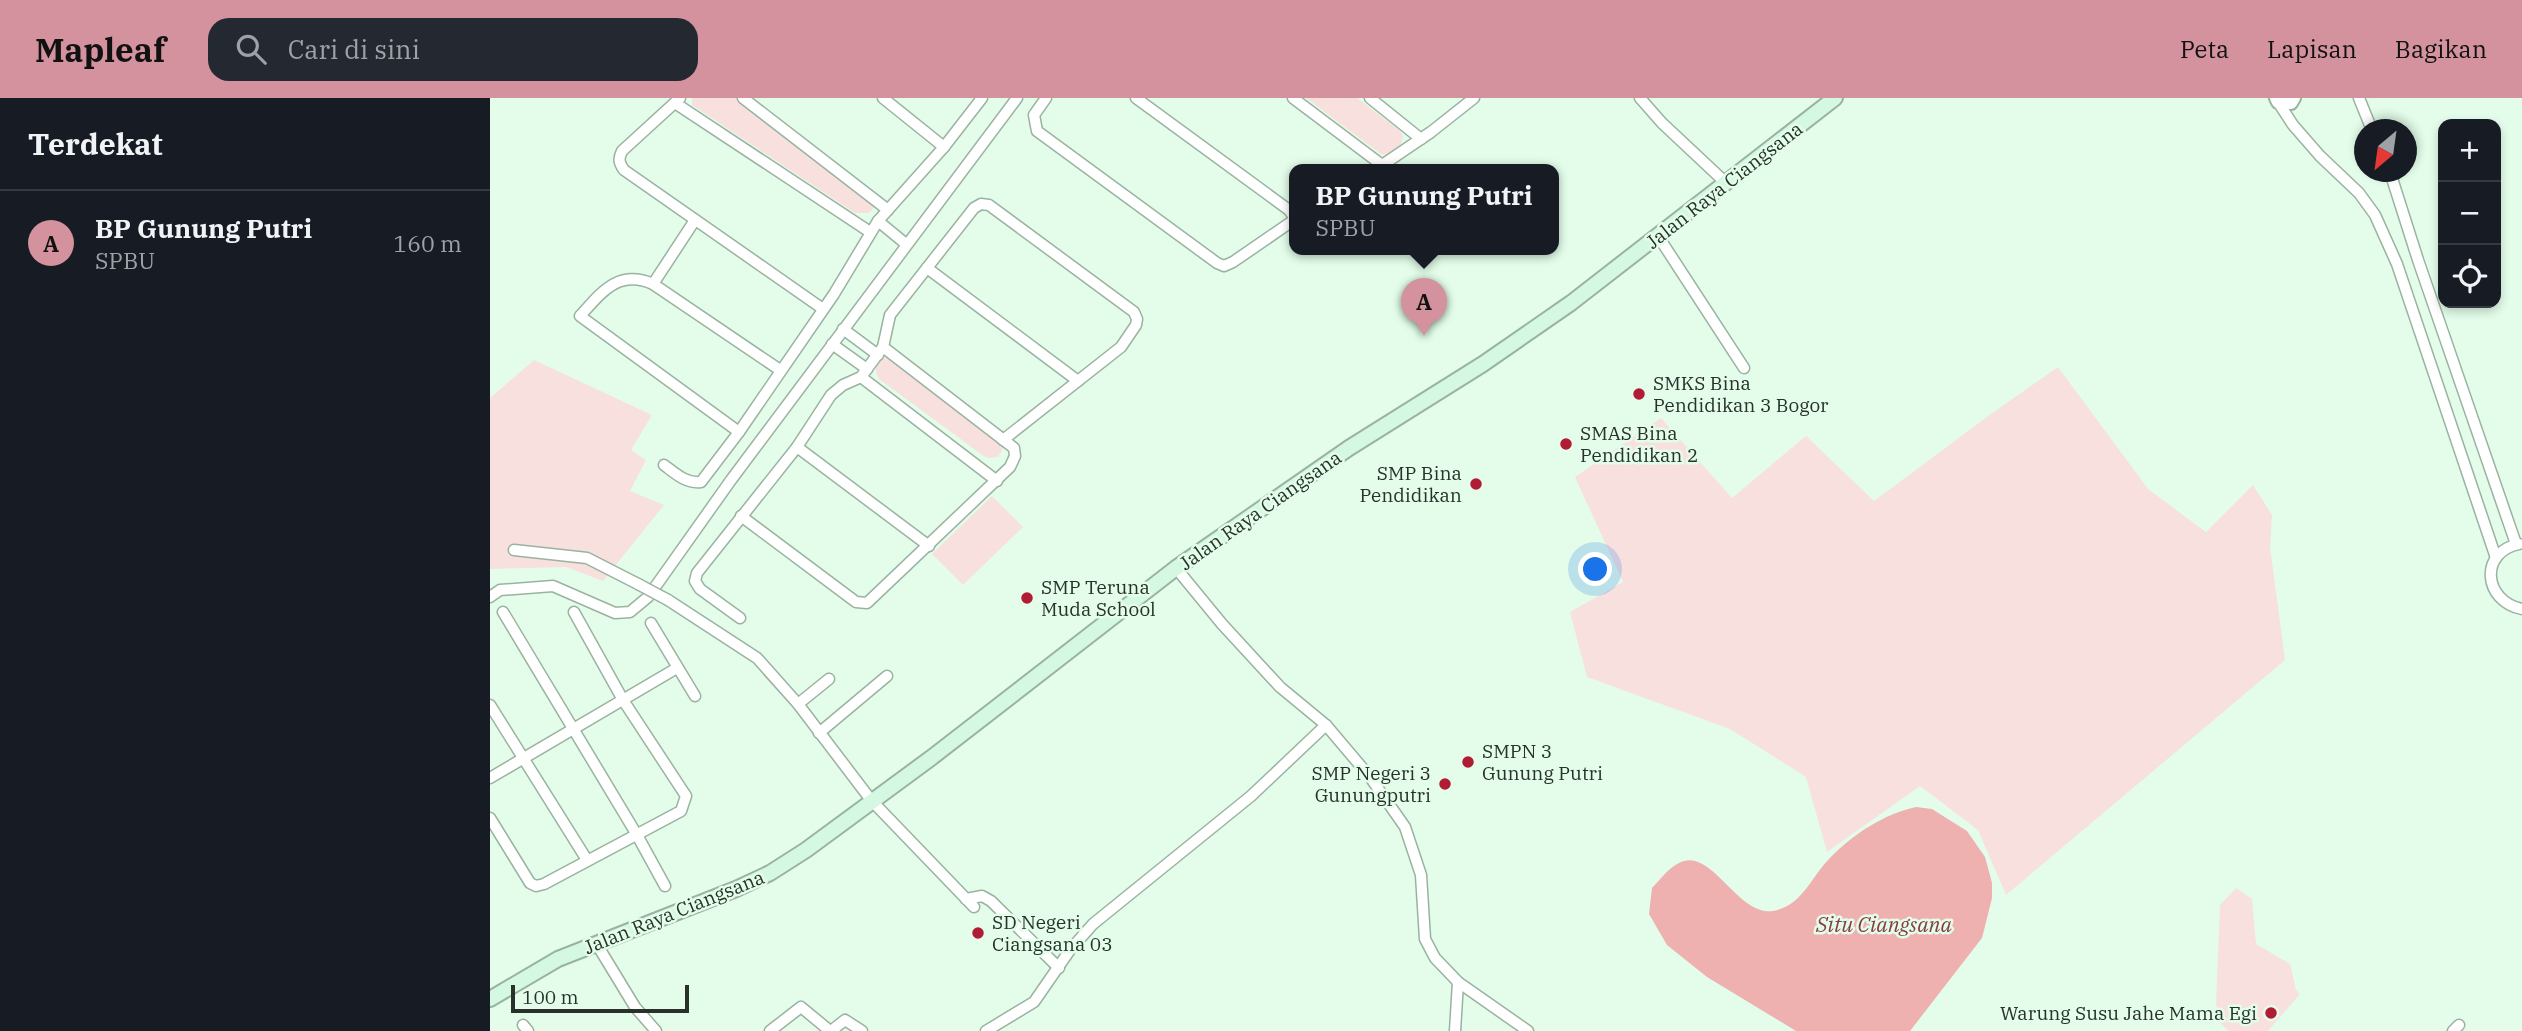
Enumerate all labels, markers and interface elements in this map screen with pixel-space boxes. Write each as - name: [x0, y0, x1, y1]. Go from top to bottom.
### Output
- search box: [208, 18, 698, 81]
- text: Mapleaf: [35, 28, 166, 71]
- icon: search: [232, 30, 270, 68]
- text: Cari di sini: [288, 32, 420, 66]
- text: Peta: [2180, 33, 2229, 65]
- text: Lapisan: [2267, 33, 2357, 65]
- text: Bagikan: [2395, 33, 2487, 65]
- street label: Jalan Raya Ciangsana: [1641, 116, 1807, 254]
- north arrow: [2354, 119, 2417, 182]
- map controls: [2438, 119, 2501, 308]
- button: +: [2438, 119, 2501, 182]
- text: Terdekat: [28, 124, 163, 163]
- popup: [1289, 164, 1559, 255]
- text: BP Gunung Putri: [1315, 178, 1533, 212]
- button: −: [2438, 182, 2501, 245]
- text: BP Gunung Putri: [95, 211, 312, 245]
- text: SPBU: [1315, 212, 1376, 242]
- text: A: [43, 228, 59, 258]
- text: 160 m: [393, 228, 462, 258]
- text: SPBU: [95, 245, 155, 275]
- button: locate: [2438, 245, 2501, 308]
- pin: A: [1401, 278, 1447, 336]
- place label: SMKS Bina Pendidikan 3 Bogor: [1653, 371, 1829, 417]
- marker: SMKS Bina Pendidikan 3 Bogor: [1631, 386, 1647, 402]
- place label: SMAS Bina Pendidikan 2: [1580, 421, 1698, 467]
- marker: SMAS Bina Pendidikan 2: [1558, 436, 1574, 452]
- street label: Jalan Raya Ciangsana: [1174, 445, 1346, 575]
- place label: SMP Bina Pendidikan: [1359, 461, 1462, 507]
- marker: SMP Bina Pendidikan: [1468, 476, 1484, 492]
- your location: [1578, 552, 1612, 586]
- place label: SMP Teruna Muda School: [1041, 575, 1156, 621]
- marker: SMP Teruna Muda School: [1019, 590, 1035, 606]
- place label: SMPN 3 Gunung Putri: [1482, 739, 1603, 785]
- marker: SMPN 3 Gunung Putri: [1460, 754, 1476, 770]
- place label: SMP Negeri 3 Gunungputri: [1311, 761, 1431, 807]
- marker: SMP Negeri 3 Gunungputri: [1437, 776, 1453, 792]
- street label: Jalan Raya Ciangsana: [580, 865, 768, 959]
- place label: SD Negeri Ciangsana 03: [992, 910, 1113, 956]
- water label: Situ Ciangsana: [1815, 910, 1952, 938]
- marker: SD Negeri Ciangsana 03: [970, 925, 986, 941]
- scale bar: [511, 982, 690, 1014]
- text: 100 m: [522, 985, 579, 1009]
- place label: Warung Susu Jahe Mama Egi: [2000, 1001, 2257, 1025]
- marker: Warung Susu Jahe Mama Egi: [2263, 1005, 2279, 1021]

